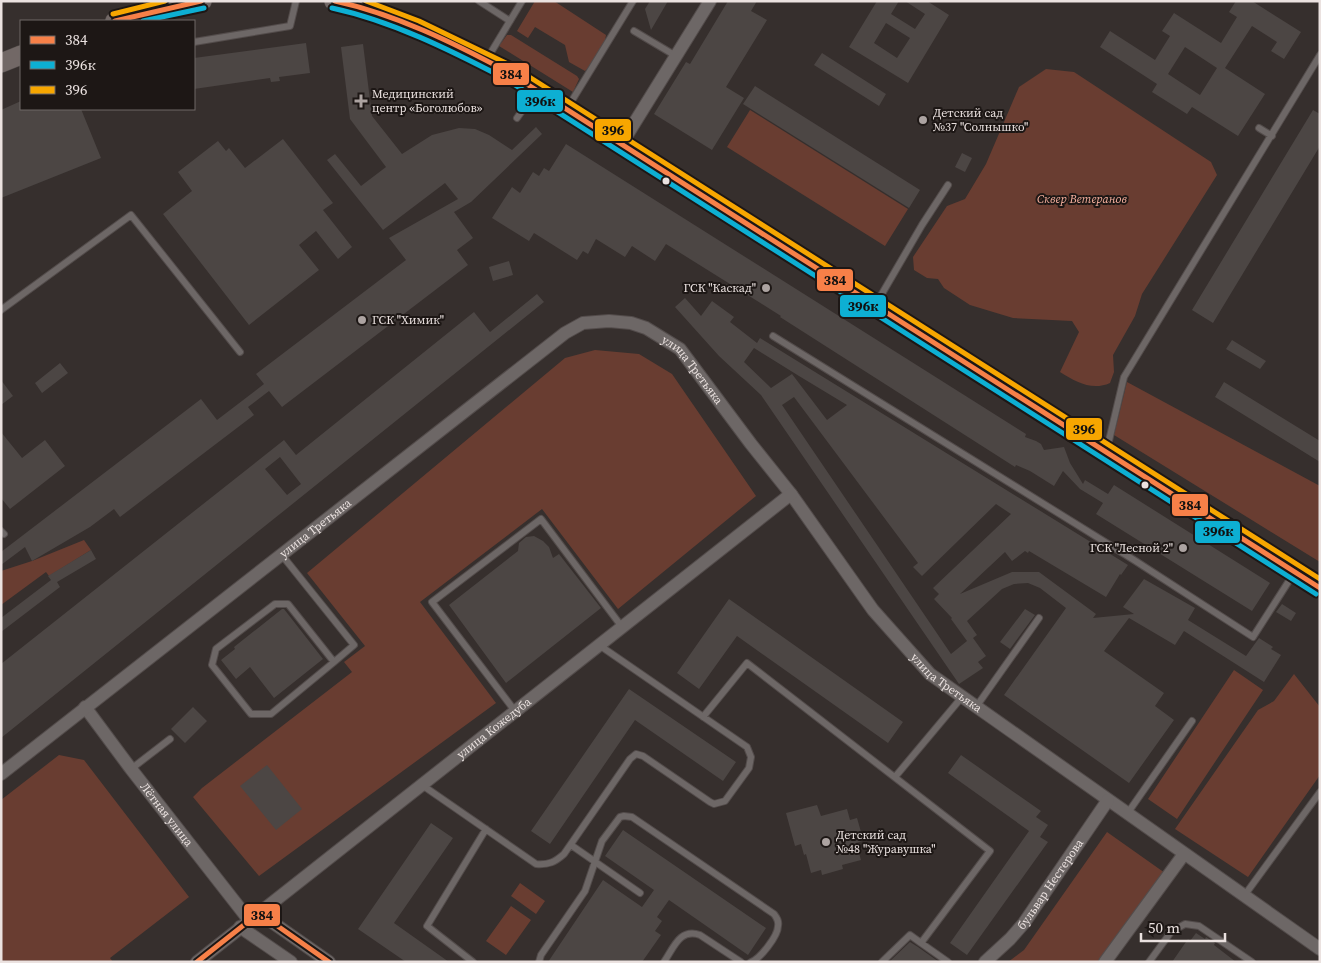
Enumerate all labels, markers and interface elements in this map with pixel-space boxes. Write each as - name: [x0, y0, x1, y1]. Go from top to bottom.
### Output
- legend: [20, 20, 195, 110]
- text: 384: [65, 29, 88, 50]
- text: 396к: [65, 54, 97, 75]
- line badge: 384: [492, 62, 530, 86]
- text: 384: [500, 64, 523, 84]
- text: 396: [65, 79, 88, 100]
- place label: Медицинский центр «Боголюбов»: [372, 86, 483, 116]
- line badge: 396к: [516, 89, 564, 113]
- text: 396к: [525, 91, 556, 111]
- marker: Медицинский центр «Боголюбов»: [354, 94, 368, 108]
- place label: Детский сад №37 "Солнышко": [933, 105, 1028, 135]
- marker: Детский сад №37 "Солнышко": [917, 114, 929, 126]
- line badge: 396: [594, 118, 632, 142]
- text: 396: [602, 120, 625, 140]
- unlabelled marker: [661, 176, 671, 186]
- park label: Сквер Ветеранов: [1037, 191, 1127, 207]
- line badge: 384: [816, 268, 854, 292]
- text: 384: [824, 270, 847, 290]
- place label: ГСК "Каскад": [683, 280, 756, 296]
- marker: ГСК "Каскад": [760, 282, 772, 294]
- line badge: 396к: [839, 294, 887, 318]
- text: 396к: [848, 296, 879, 316]
- place label: ГСК "Химик": [372, 312, 444, 328]
- marker: ГСК "Химик": [356, 314, 368, 326]
- street label: улица Третьяка: [659, 332, 727, 408]
- line badge: 396: [1065, 417, 1103, 441]
- text: 396: [1073, 419, 1096, 439]
- unlabelled marker: [1140, 480, 1150, 490]
- line badge: 384: [1171, 493, 1209, 517]
- street label: улица Третьяка: [276, 494, 355, 561]
- text: 384: [1179, 495, 1202, 515]
- line badge: 396к: [1194, 520, 1241, 544]
- text: 396к: [1203, 521, 1234, 541]
- place label: ГСК "Лесной 2": [1090, 540, 1173, 556]
- marker: ГСК "Лесной 2": [1177, 542, 1189, 554]
- street label: улица Третьяка: [907, 650, 986, 717]
- street label: улица Кожедуба: [453, 693, 535, 762]
- street label: Лётная улица: [136, 779, 197, 851]
- place label: Детский сад №48 "Журавушка": [836, 827, 936, 857]
- street label: бульвар Нестерова: [1014, 835, 1088, 933]
- marker: Детский сад №48 "Журавушка": [820, 836, 832, 848]
- line badge: 384: [243, 903, 281, 927]
- text: 384: [251, 905, 274, 925]
- scale bar: [1141, 910, 1225, 942]
- text: 50 m: [1148, 917, 1180, 938]

